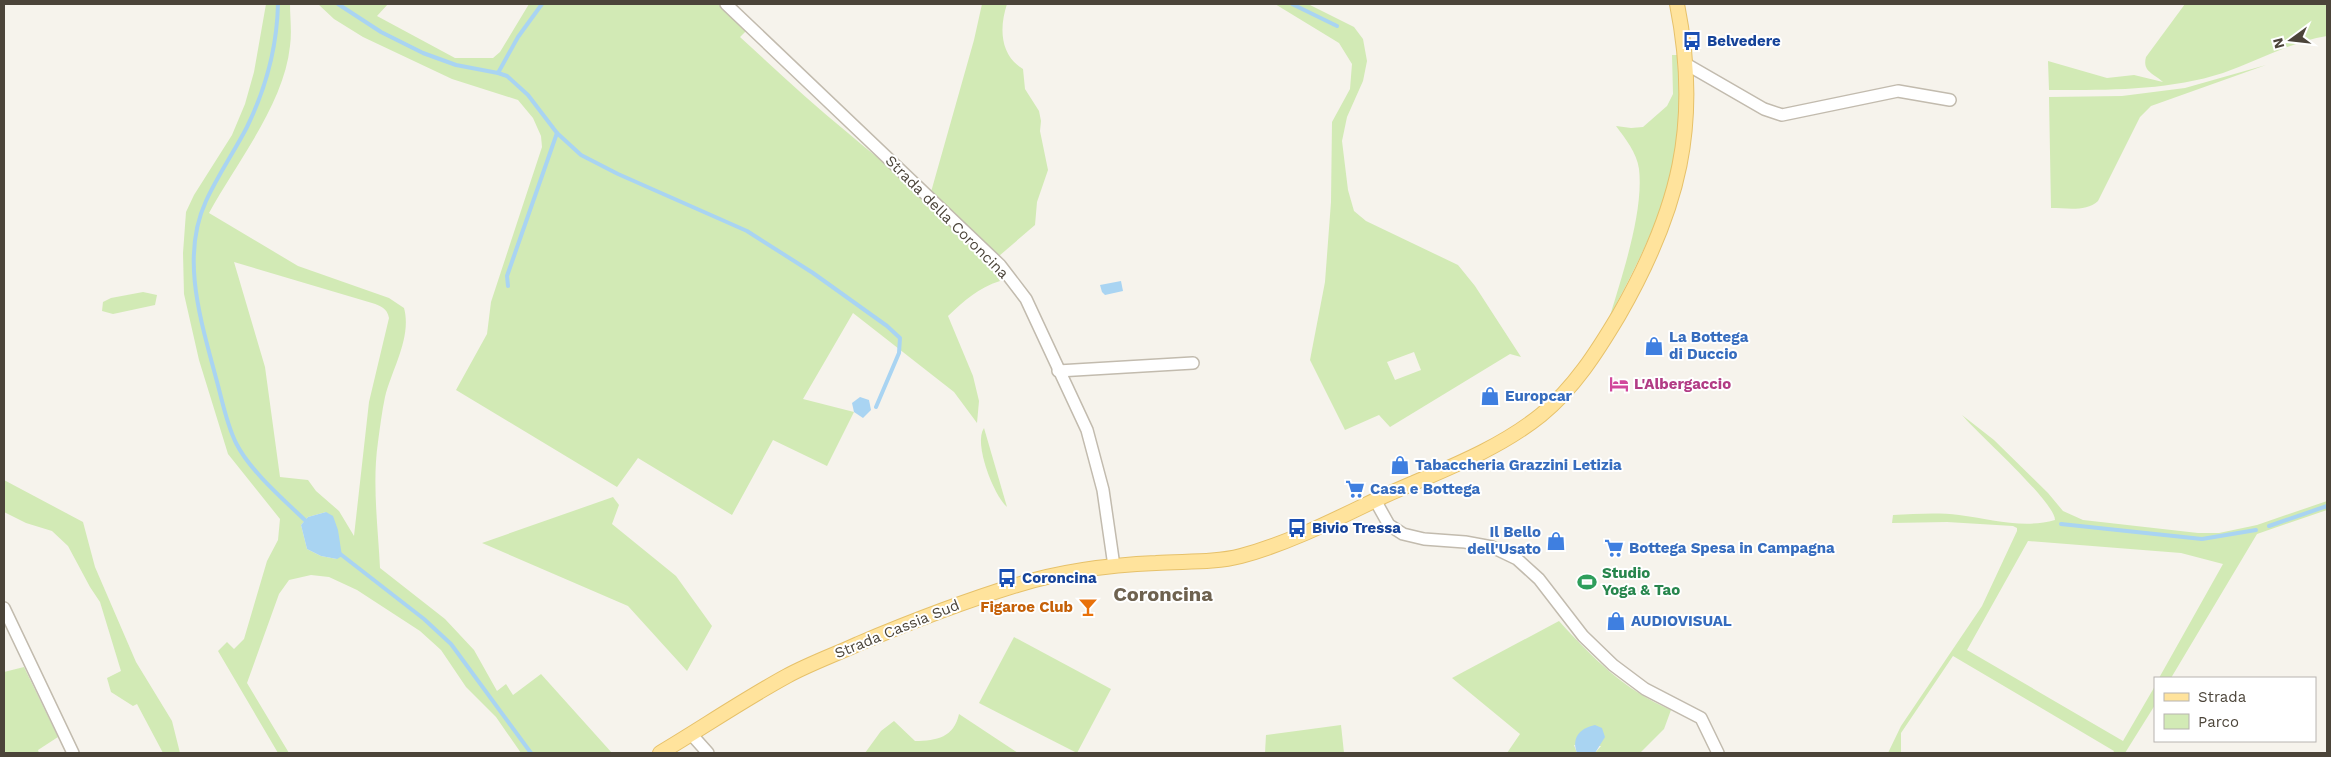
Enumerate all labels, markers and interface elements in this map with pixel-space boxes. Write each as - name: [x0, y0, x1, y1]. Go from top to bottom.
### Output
- north arrow: [2266, 15, 2316, 65]
- bus stop icon: Belvedere: [1681, 30, 1703, 52]
- place label: Belvedere: [1707, 32, 1781, 50]
- text: N: [2269, 36, 2288, 50]
- street label: Strada della Coroncina: [882, 152, 1013, 283]
- place label: La Bottega di Duccio: [1669, 328, 1749, 363]
- shop icon: La Bottega di Duccio: [1643, 335, 1665, 357]
- hotel icon: L'Albergaccio: [1608, 373, 1630, 395]
- place label: L'Albergaccio: [1634, 375, 1731, 393]
- shop icon: Europcar: [1479, 385, 1501, 407]
- place label: Europcar: [1505, 387, 1573, 405]
- shop icon: Tabaccheria Grazzini Letizia: [1389, 454, 1411, 476]
- place label: Tabaccheria Grazzini Letizia: [1415, 456, 1622, 474]
- supermarket icon: Casa e Bottega: [1344, 478, 1366, 500]
- place label: Casa e Bottega: [1370, 480, 1481, 498]
- bus stop icon: Bivio Tressa: [1286, 517, 1308, 539]
- place label: Bivio Tressa: [1312, 519, 1401, 537]
- place label: Il Bello dell'Usato: [1467, 523, 1541, 558]
- shop icon: Il Bello dell'Usato: [1545, 530, 1567, 552]
- supermarket icon: Bottega Spesa in Campagna: [1603, 537, 1625, 559]
- place label: Bottega Spesa in Campagna: [1629, 539, 1835, 557]
- place label: Studio Yoga & Tao: [1602, 564, 1680, 599]
- bus stop icon: Coroncina: [996, 567, 1018, 589]
- place label: Coroncina: [1022, 569, 1097, 587]
- sports icon: Studio Yoga & Tao: [1576, 571, 1598, 593]
- district label: Coroncina: [1113, 582, 1213, 606]
- street label: Strada Cassia Sud: [832, 596, 962, 662]
- bar icon: Figaroe Club: [1077, 596, 1099, 618]
- place label: Figaroe Club: [980, 598, 1073, 616]
- shop icon: AUDIOVISUAL: [1605, 610, 1627, 632]
- place label: AUDIOVISUAL: [1631, 612, 1732, 630]
- legend: [2154, 677, 2316, 742]
- text: Strada: [2198, 688, 2247, 706]
- text: Parco: [2198, 713, 2239, 731]

